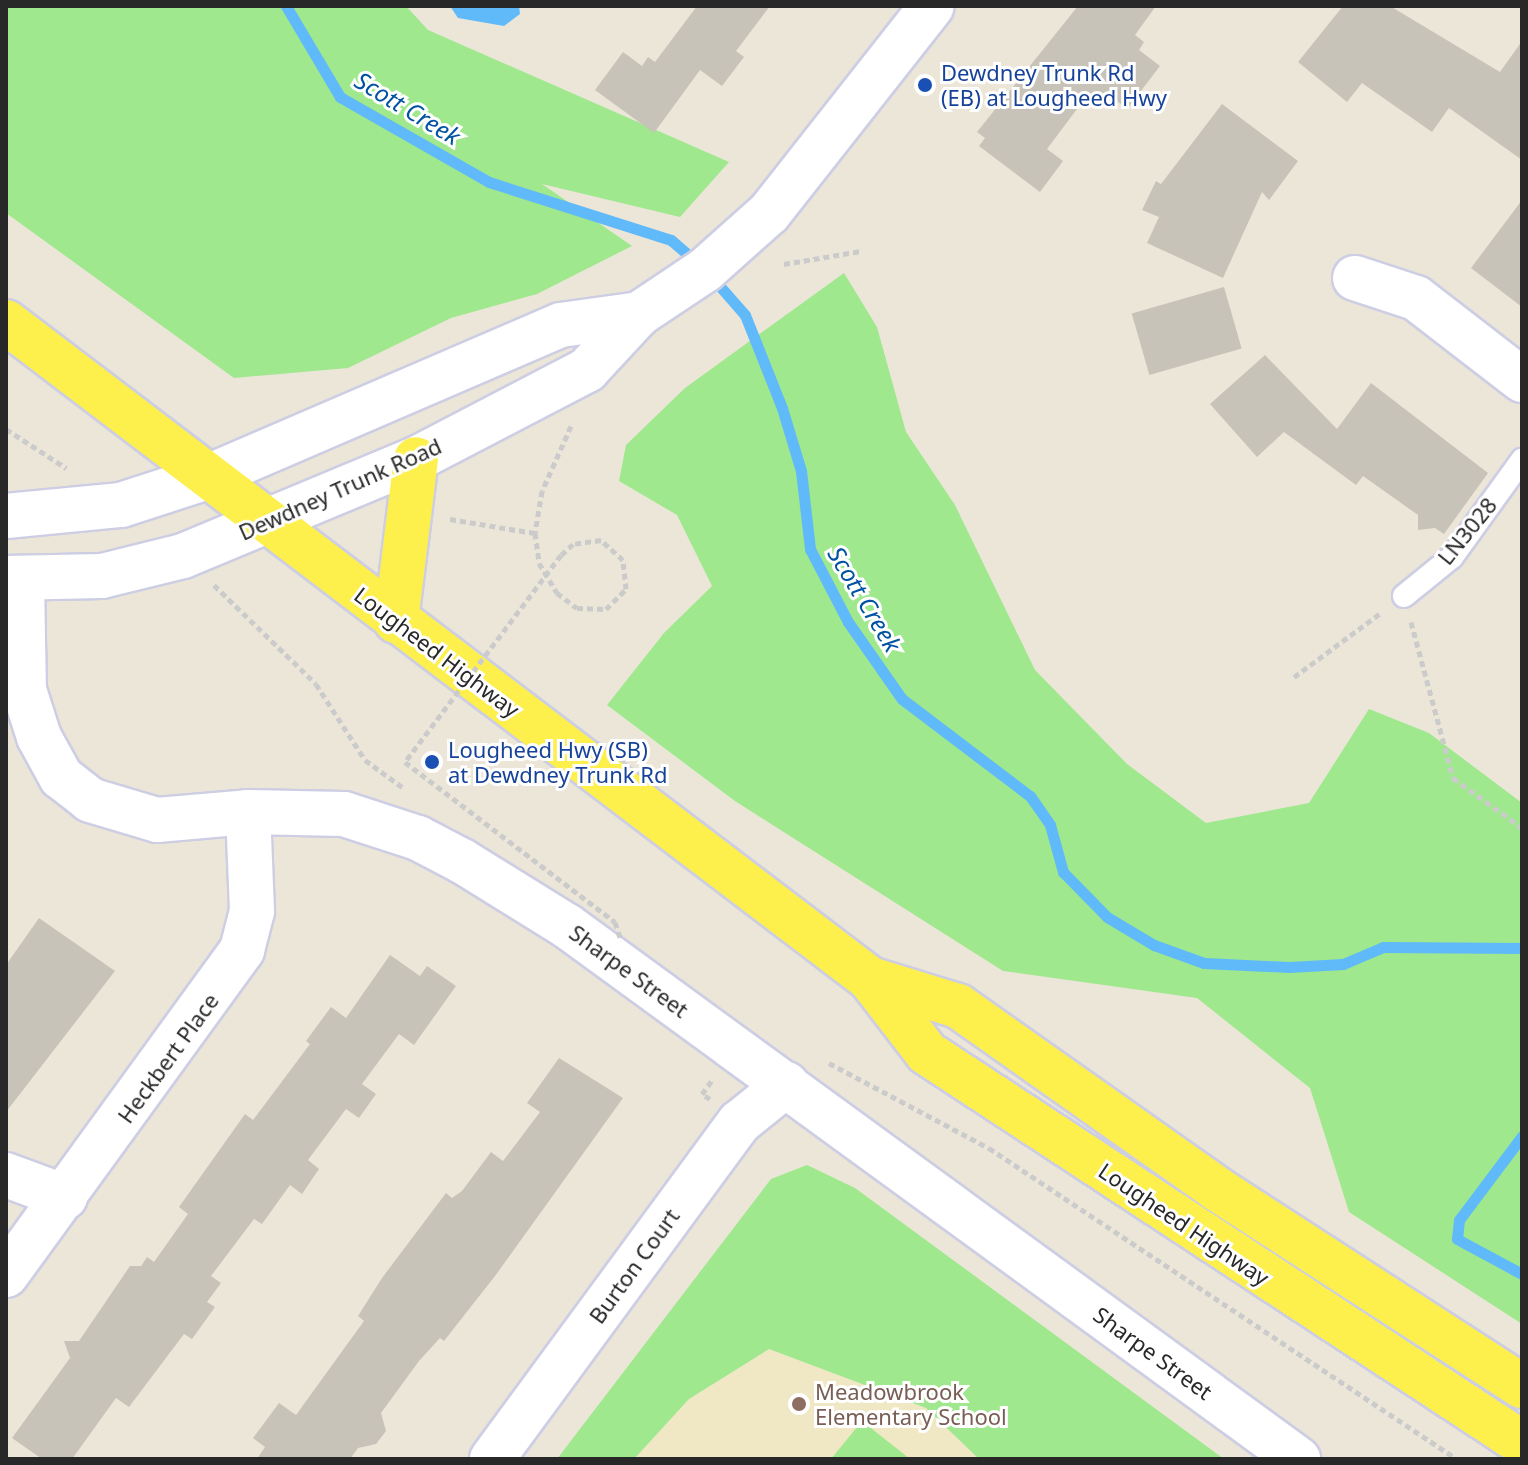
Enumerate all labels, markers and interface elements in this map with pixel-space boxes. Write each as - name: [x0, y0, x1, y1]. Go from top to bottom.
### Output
- place label: Dewdney Trunk Rd (EB) at Lougheed Hwy: [941, 59, 1167, 110]
- water label: Scott Creek: [350, 65, 466, 151]
- marker: Dewdney Trunk Rd (EB) at Lougheed Hwy: [916, 76, 934, 94]
- street label: Dewdney Trunk Road: [235, 432, 445, 546]
- street label: LN3028: [1432, 492, 1502, 570]
- water label: Scott Creek: [822, 541, 908, 657]
- street label: Lougheed Highway: [349, 581, 525, 723]
- place label: Lougheed Hwy (SB) at Dewdney Trunk Rd: [448, 736, 667, 788]
- marker: Lougheed Hwy (SB) at Dewdney Trunk Rd: [423, 753, 441, 771]
- street label: Sharpe Street: [565, 919, 693, 1023]
- street label: Heckbert Place: [112, 988, 224, 1128]
- street label: Lougheed Highway: [1094, 1157, 1274, 1291]
- street label: Burton Court: [584, 1203, 684, 1329]
- street label: Sharpe Street: [1089, 1301, 1217, 1405]
- place label: Meadowbrook Elementary School: [815, 1378, 1007, 1430]
- marker: Meadowbrook Elementary School: [790, 1395, 808, 1413]

